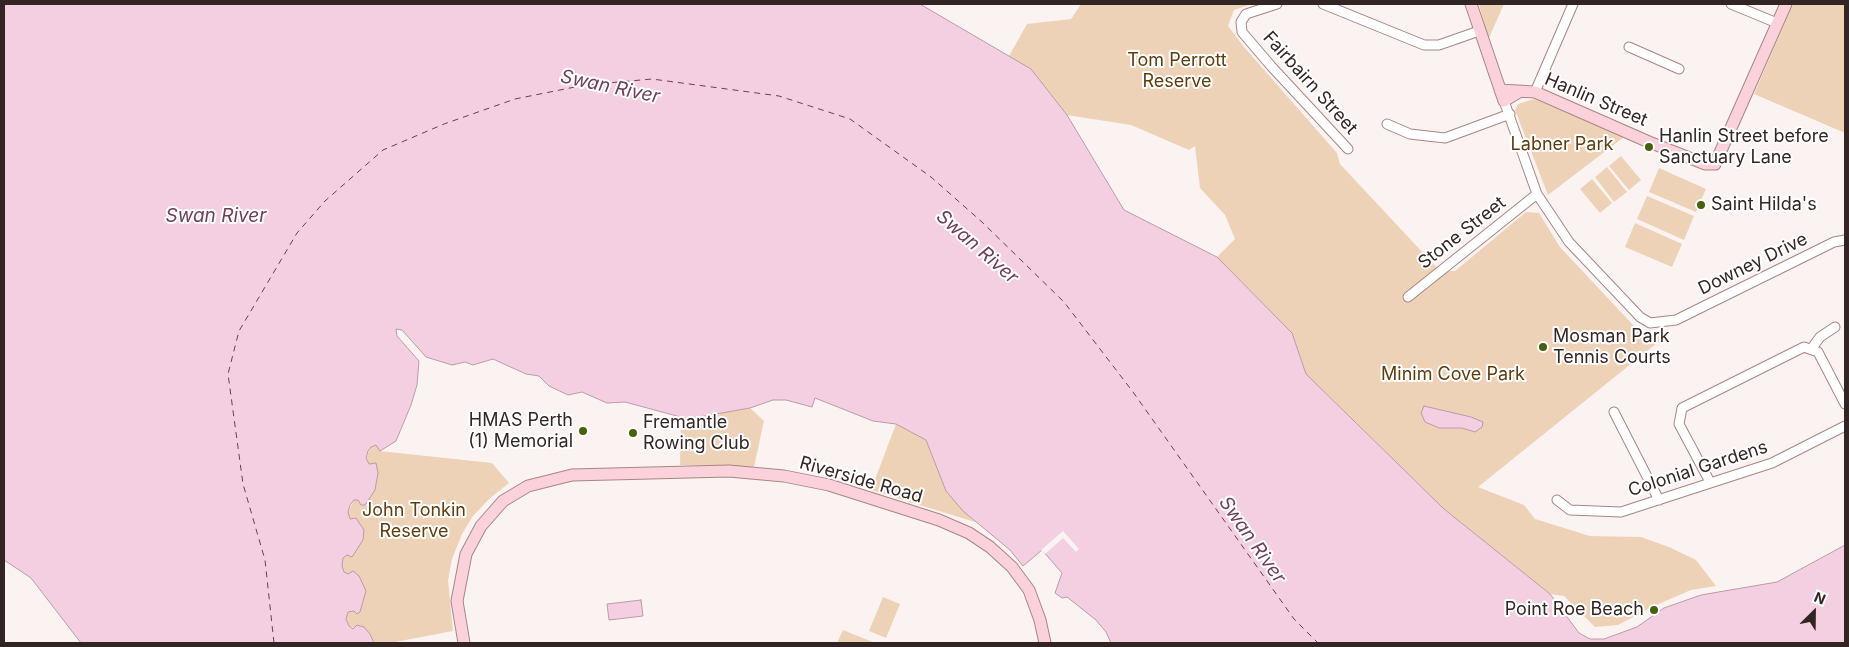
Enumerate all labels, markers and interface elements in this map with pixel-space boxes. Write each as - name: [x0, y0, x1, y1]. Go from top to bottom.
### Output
- street label: Fairbairn Street: [1258, 27, 1362, 139]
- park label: Tom Perrott Reserve: [1127, 50, 1227, 92]
- water label: Swan River: [558, 65, 662, 109]
- street label: Hanlin Street: [1541, 69, 1651, 131]
- place label: Hanlin Street before Sanctuary Lane: [1659, 126, 1829, 168]
- park label: Labner Park: [1511, 134, 1613, 156]
- marker: Hanlin Street before Sanctuary Lane: [1643, 141, 1655, 153]
- street label: Stone Street: [1414, 192, 1510, 274]
- place label: Saint Hilda's: [1711, 194, 1817, 216]
- marker: Saint Hilda's: [1695, 199, 1707, 211]
- water label: Swan River: [166, 205, 266, 227]
- water label: Swan River: [931, 205, 1023, 289]
- street label: Downey Drive: [1695, 228, 1811, 300]
- place label: Mosman Park Tennis Courts: [1553, 326, 1671, 368]
- marker: Mosman Park Tennis Courts: [1537, 341, 1549, 353]
- park label: Minim Cove Park: [1381, 364, 1525, 386]
- place label: HMAS Perth (1) Memorial: [468, 410, 573, 452]
- place label: Fremantle Rowing Club: [643, 412, 750, 454]
- marker: HMAS Perth (1) Memorial: [577, 425, 589, 437]
- marker: Fremantle Rowing Club: [627, 427, 639, 439]
- street label: Colonial Gardens: [1626, 436, 1770, 502]
- street label: Riverside Road: [797, 452, 925, 508]
- water label: Swan River: [1214, 492, 1290, 588]
- park label: John Tonkin Reserve: [362, 500, 466, 542]
- north arrow: [1789, 587, 1839, 637]
- text: N: [1812, 588, 1828, 608]
- place label: Point Roe Beach: [1505, 599, 1644, 621]
- marker: Point Roe Beach: [1648, 604, 1660, 616]

